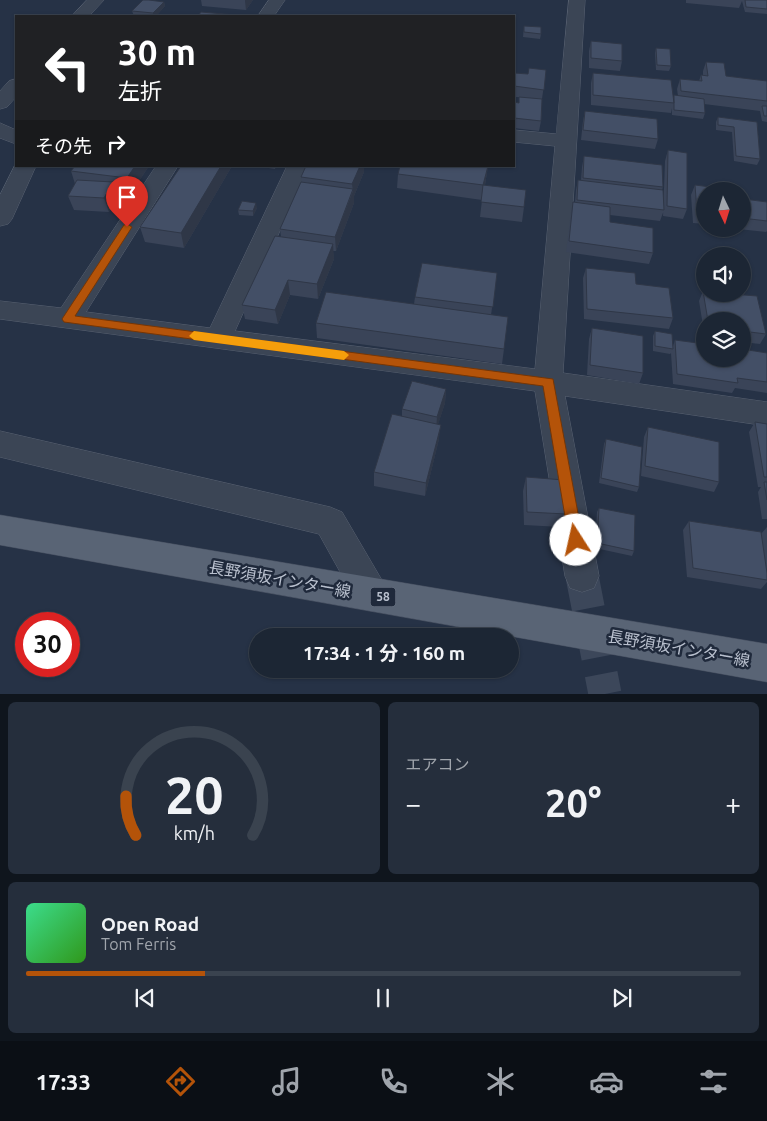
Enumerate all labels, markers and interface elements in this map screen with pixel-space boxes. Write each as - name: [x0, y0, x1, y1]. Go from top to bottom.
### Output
- text: 30 m: [118, 32, 196, 72]
- icon: left: [35, 35, 100, 100]
- text: 左折: [118, 78, 162, 103]
- icon: right: [102, 130, 130, 158]
- text: その先: [35, 135, 92, 157]
- pin: [106, 176, 148, 227]
- north arrow: [696, 182, 751, 238]
- map controls: [696, 182, 751, 367]
- icon: arrive: [113, 183, 141, 211]
- button: sound: [696, 247, 751, 302]
- button: layers: [696, 312, 751, 367]
- position arrow: [549, 513, 601, 565]
- street label: 長野須坂インター線: [208, 558, 352, 600]
- road number: 58: [370, 588, 396, 606]
- speed limit sign: 30: [15, 612, 80, 677]
- street label: 長野須坂インター線: [607, 627, 751, 669]
- text: 17:34 · 1 分 · 160 m: [303, 642, 465, 664]
- text: エアコン: [406, 755, 470, 773]
- text: 20: [164, 766, 223, 824]
- text: 20°: [545, 782, 601, 824]
- text: −: [406, 788, 421, 819]
- text: +: [725, 788, 741, 819]
- text: km/h: [173, 823, 214, 843]
- text: Open Road: [101, 913, 199, 935]
- text: Tom Ferris: [101, 935, 176, 953]
- icon: previous: [131, 984, 159, 1012]
- icon: pause: [369, 984, 397, 1012]
- icon: next: [608, 984, 636, 1012]
- icon: directions: [163, 1064, 198, 1099]
- icon: music: [269, 1064, 304, 1099]
- icon: phone: [376, 1064, 411, 1099]
- icon: climate: [483, 1064, 518, 1099]
- icon: car: [589, 1064, 624, 1099]
- icon: filters: [696, 1064, 731, 1099]
- text: 17:33: [36, 1069, 91, 1094]

